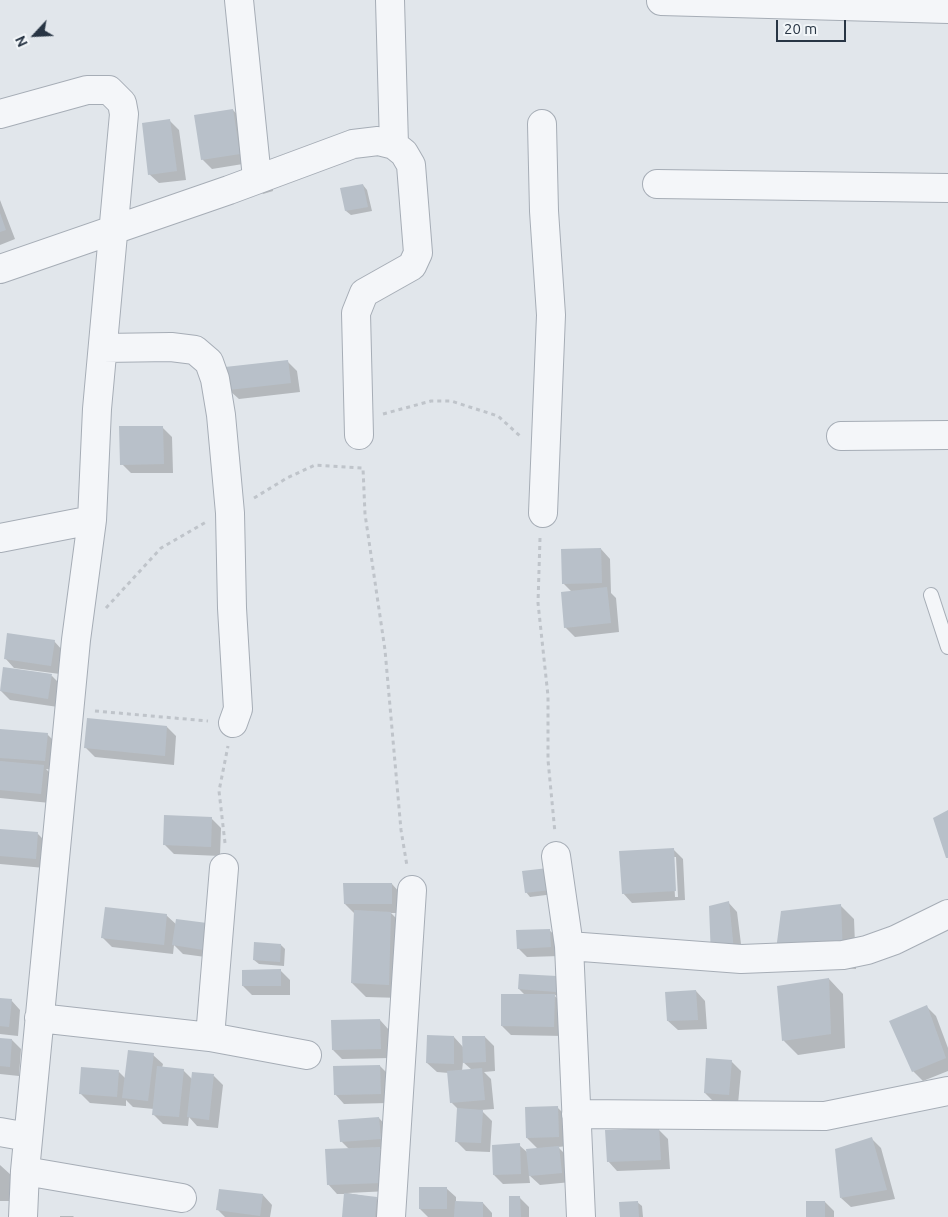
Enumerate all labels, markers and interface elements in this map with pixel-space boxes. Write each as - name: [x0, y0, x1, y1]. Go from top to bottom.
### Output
- north arrow: [10, 10, 60, 60]
- scale bar: [778, 10, 848, 42]
- text: 20 m: [784, 20, 817, 37]
- text: N: [12, 33, 31, 49]

